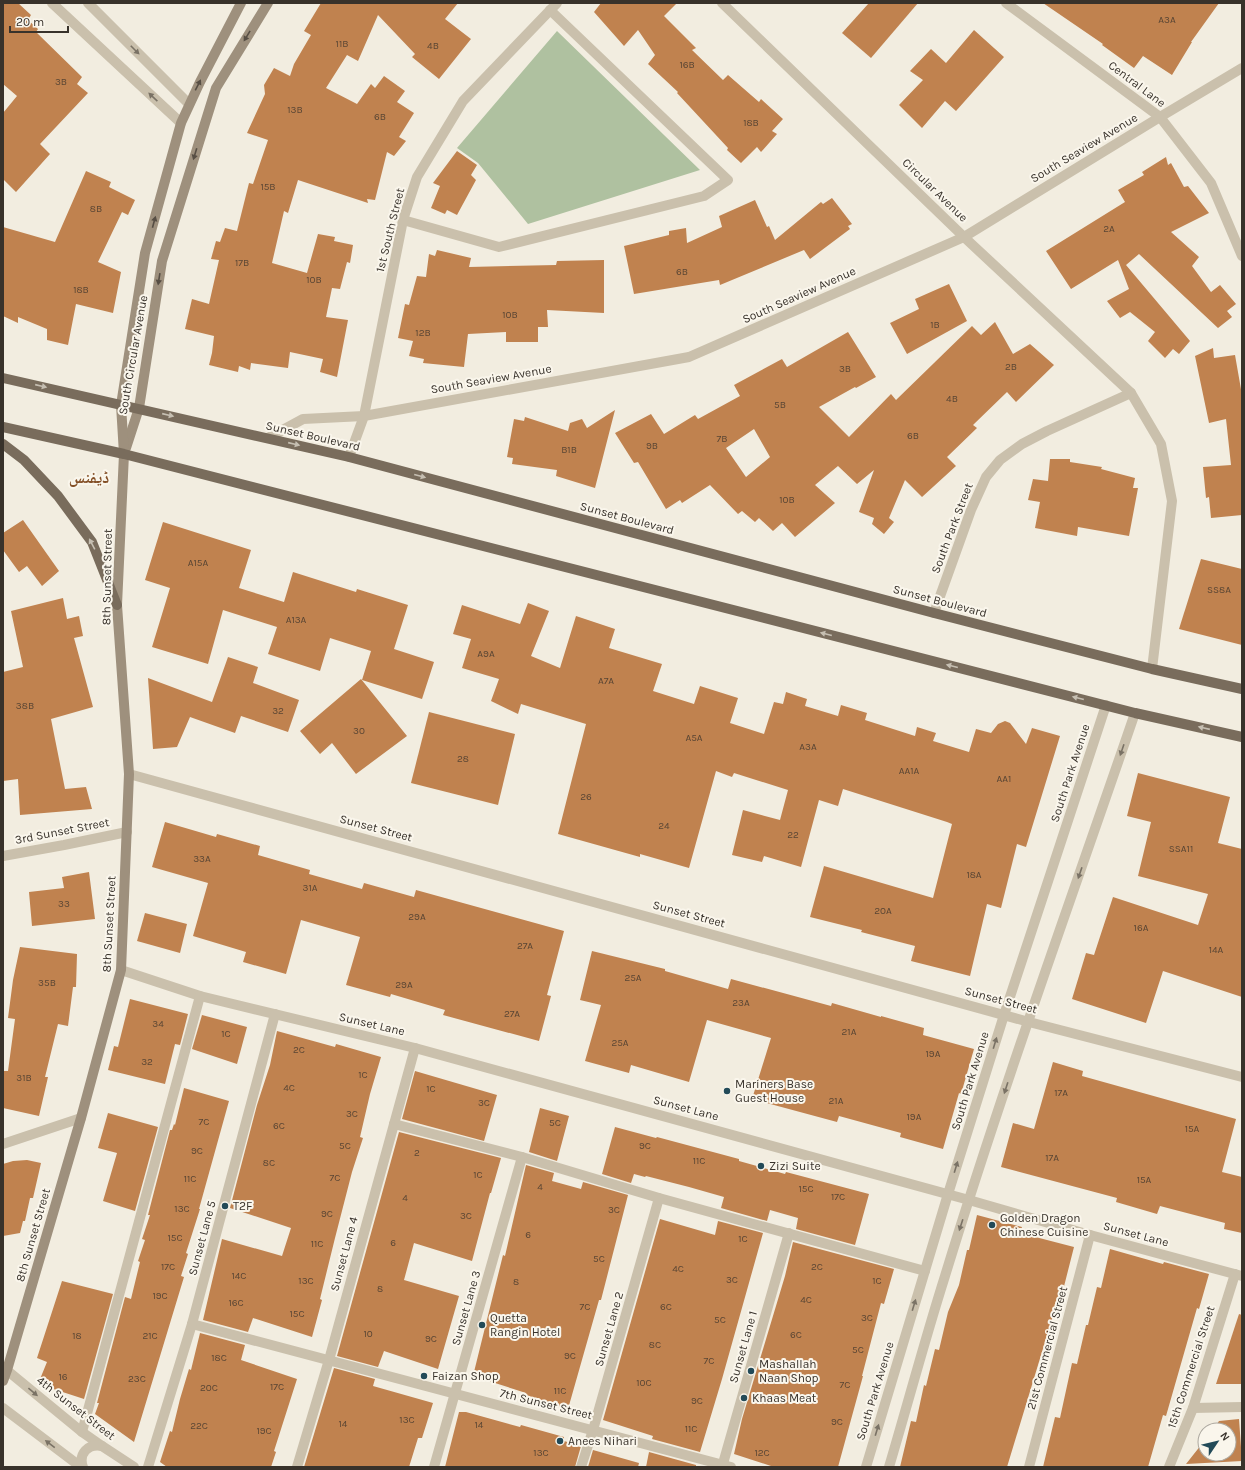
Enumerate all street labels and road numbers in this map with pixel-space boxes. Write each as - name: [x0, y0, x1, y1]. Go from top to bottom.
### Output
- street label: Central Lane: [1106, 58, 1168, 110]
- street label: South Seaview Avenue: [1028, 110, 1140, 186]
- street label: Circular Avenue: [899, 155, 971, 225]
- street label: 1st South Street: [373, 186, 407, 274]
- street label: South Seaview Avenue: [740, 264, 858, 326]
- street label: South Circular Avenue: [116, 294, 150, 416]
- street label: South Seaview Avenue: [429, 361, 553, 397]
- street label: Sunset Boulevard: [264, 418, 362, 454]
- street label: South Park Street: [928, 480, 976, 575]
- street label: Sunset Boulevard: [579, 499, 675, 537]
- street label: 8th Sunset Street: [99, 528, 115, 625]
- street label: Sunset Boulevard: [892, 582, 988, 620]
- street label: South Park Avenue: [1048, 722, 1092, 824]
- street label: Sunset Street: [338, 812, 414, 845]
- street label: 3rd Sunset Street: [14, 815, 111, 847]
- street label: 8th Sunset Street: [99, 875, 119, 973]
- street label: Sunset Street: [651, 898, 727, 931]
- street label: Sunset Street: [963, 984, 1039, 1017]
- street label: Sunset Lane: [338, 1010, 406, 1038]
- street label: South Park Avenue: [948, 1030, 992, 1132]
- street label: Sunset Lane: [652, 1093, 720, 1123]
- street label: 8th Sunset Street: [13, 1186, 53, 1283]
- street label: Sunset Lane 5: [185, 1199, 219, 1277]
- street label: Sunset Lane 4: [327, 1215, 361, 1293]
- street label: Sunset Lane: [1102, 1219, 1170, 1249]
- street label: Sunset Lane 3: [449, 1269, 483, 1347]
- street label: 21st Commercial Street: [1024, 1284, 1070, 1411]
- street label: Sunset Lane 2: [592, 1290, 626, 1368]
- street label: 15th Commercial Street: [1165, 1304, 1218, 1430]
- street label: Sunset Lane 1: [726, 1309, 760, 1385]
- street label: South Park Avenue: [853, 1340, 897, 1442]
- street label: 4th Sunset Street: [34, 1373, 118, 1443]
- street label: 7th Sunset Street: [498, 1386, 594, 1422]

